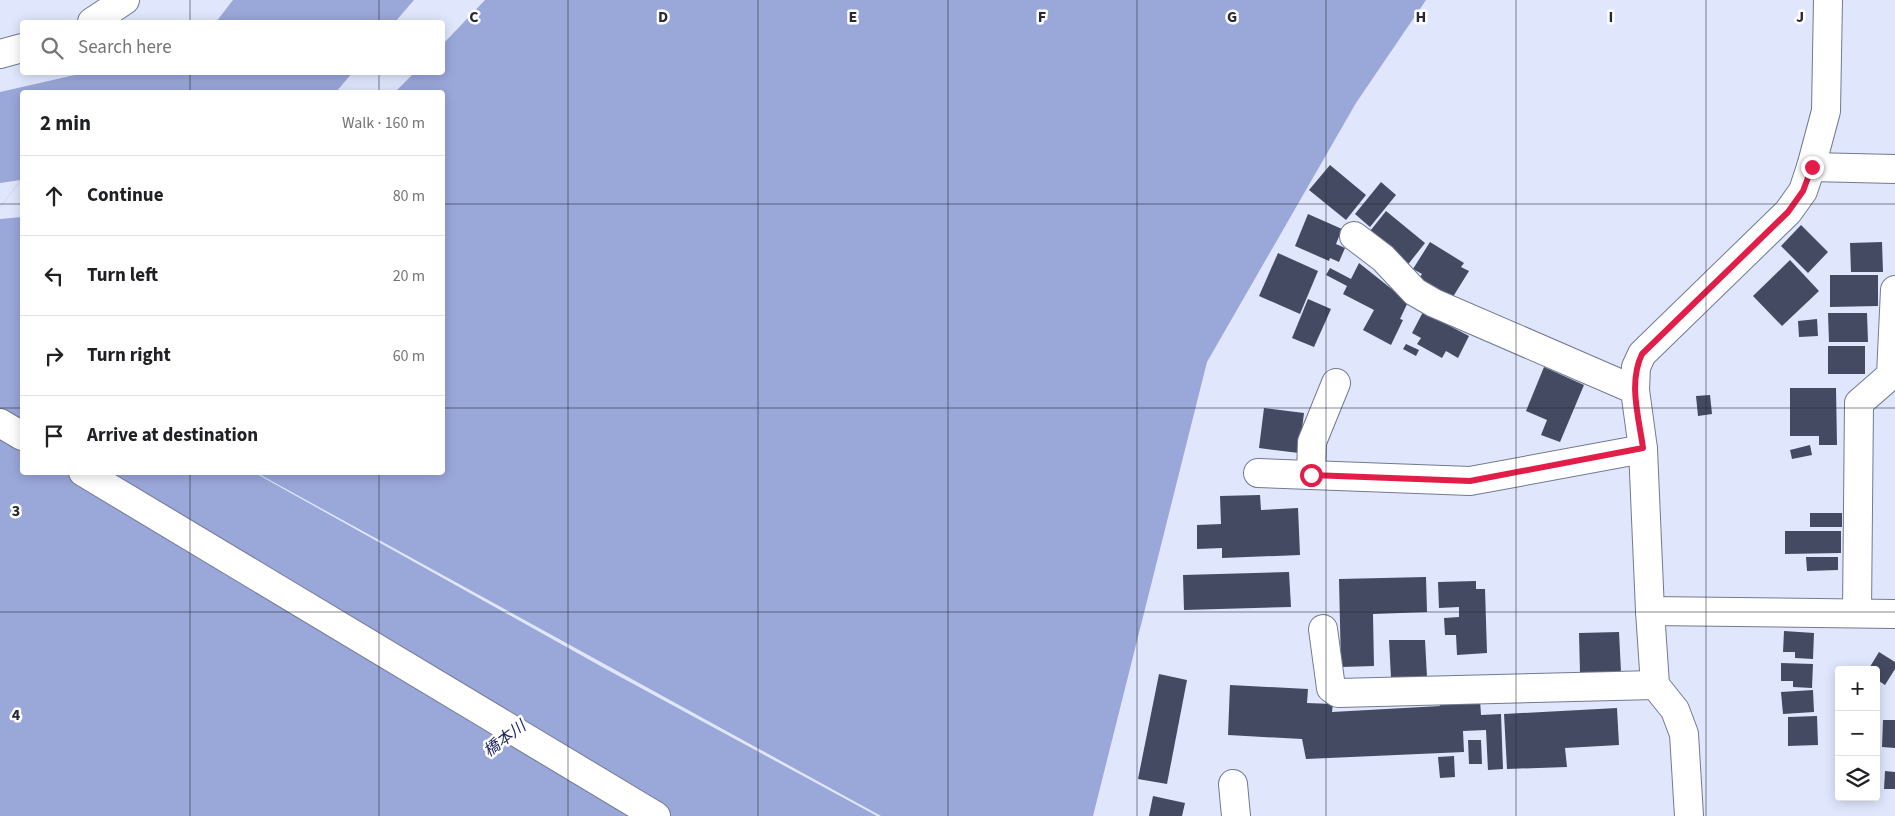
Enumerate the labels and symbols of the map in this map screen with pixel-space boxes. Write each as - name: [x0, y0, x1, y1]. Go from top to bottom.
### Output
- text: C: [469, 6, 479, 28]
- text: D: [658, 6, 668, 28]
- text: E: [849, 6, 857, 28]
- text: F: [1038, 6, 1046, 28]
- text: G: [1227, 6, 1237, 28]
- text: H: [1416, 6, 1426, 28]
- text: I: [1609, 6, 1613, 28]
- text: J: [1796, 6, 1804, 28]
- route end: [1801, 156, 1824, 179]
- route start: [1300, 464, 1323, 487]
- text: 3: [12, 500, 20, 522]
- text: 4: [12, 704, 21, 726]
- water label: 橋本川: [479, 714, 532, 762]

